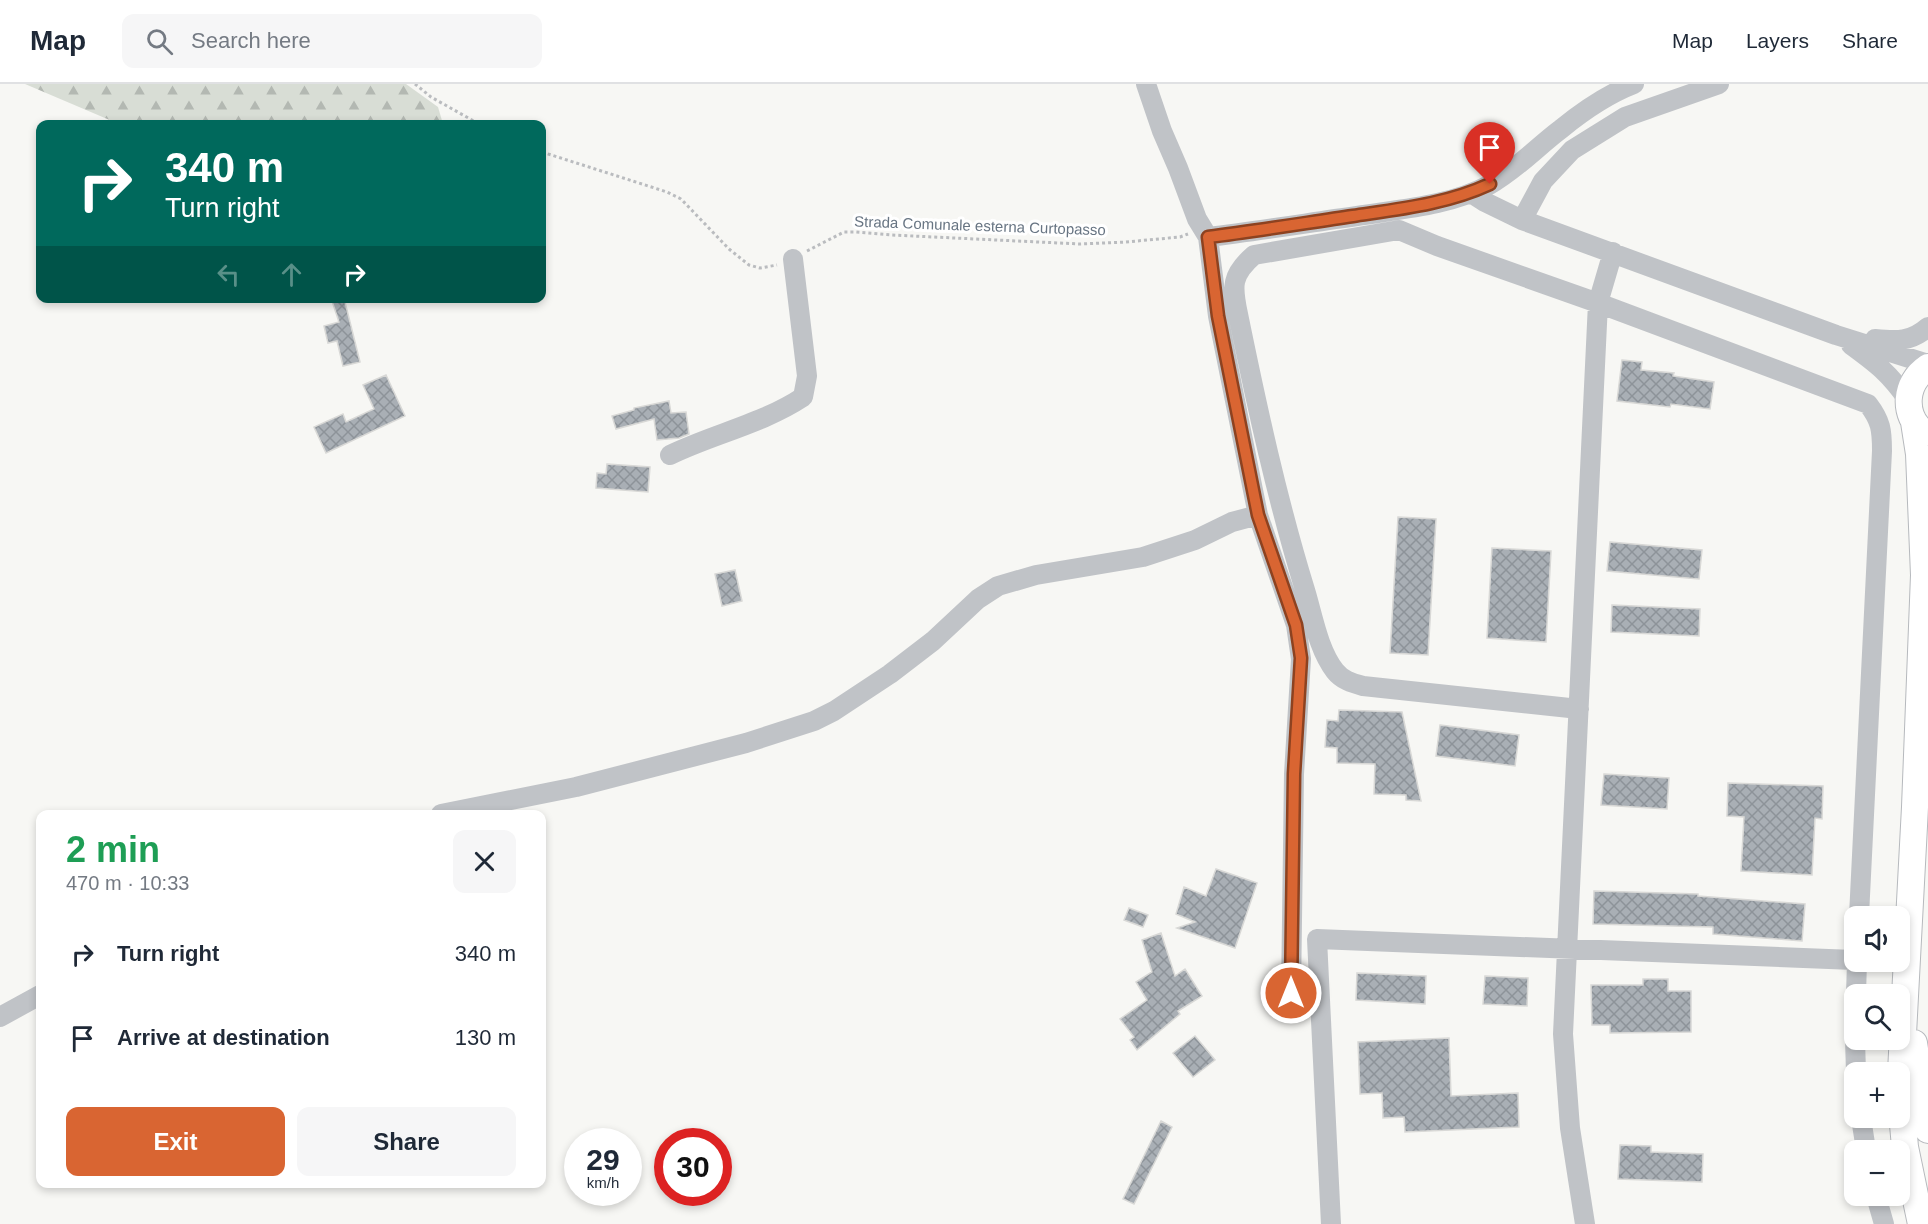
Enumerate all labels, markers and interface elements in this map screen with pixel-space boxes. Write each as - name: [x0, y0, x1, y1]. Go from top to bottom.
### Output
- search box: [122, 14, 542, 68]
- text: Map: [30, 25, 86, 56]
- icon: search: [143, 25, 176, 58]
- text: Search here: [191, 28, 311, 53]
- text: Map: [1672, 29, 1713, 52]
- text: Layers: [1746, 29, 1809, 52]
- text: Share: [1842, 29, 1898, 52]
- pin: [1464, 122, 1515, 184]
- icon: arrive: [1473, 131, 1506, 164]
- icon: right: [66, 144, 144, 222]
- text: 340 m: [165, 144, 284, 191]
- text: Turn right: [165, 193, 280, 223]
- street label: Strada Comunale esterna Curtopasso: [854, 213, 1106, 238]
- icon: left: [212, 258, 245, 291]
- icon: ahead: [275, 258, 308, 291]
- icon: right: [338, 258, 371, 291]
- text: 2 min: [66, 829, 160, 870]
- button: close: [453, 830, 516, 893]
- text: 470 m · 10:33: [66, 872, 189, 894]
- map controls: [1844, 906, 1910, 1206]
- button: sound: [1844, 906, 1910, 972]
- icon: right: [66, 938, 99, 971]
- text: Turn right: [117, 941, 219, 966]
- text: 340 m: [455, 941, 516, 966]
- position arrow: [1259, 961, 1323, 1025]
- button: search: [1844, 984, 1910, 1050]
- icon: arrive: [66, 1022, 99, 1055]
- text: Arrive at destination: [117, 1025, 330, 1050]
- text: 130 m: [455, 1025, 516, 1050]
- button: +: [1844, 1062, 1910, 1128]
- button: Exit: [66, 1107, 285, 1176]
- button: Share: [297, 1107, 516, 1176]
- speed limit sign: 30: [654, 1128, 732, 1206]
- button: −: [1844, 1140, 1910, 1206]
- text: 29: [586, 1143, 620, 1176]
- text: km/h: [587, 1174, 619, 1191]

